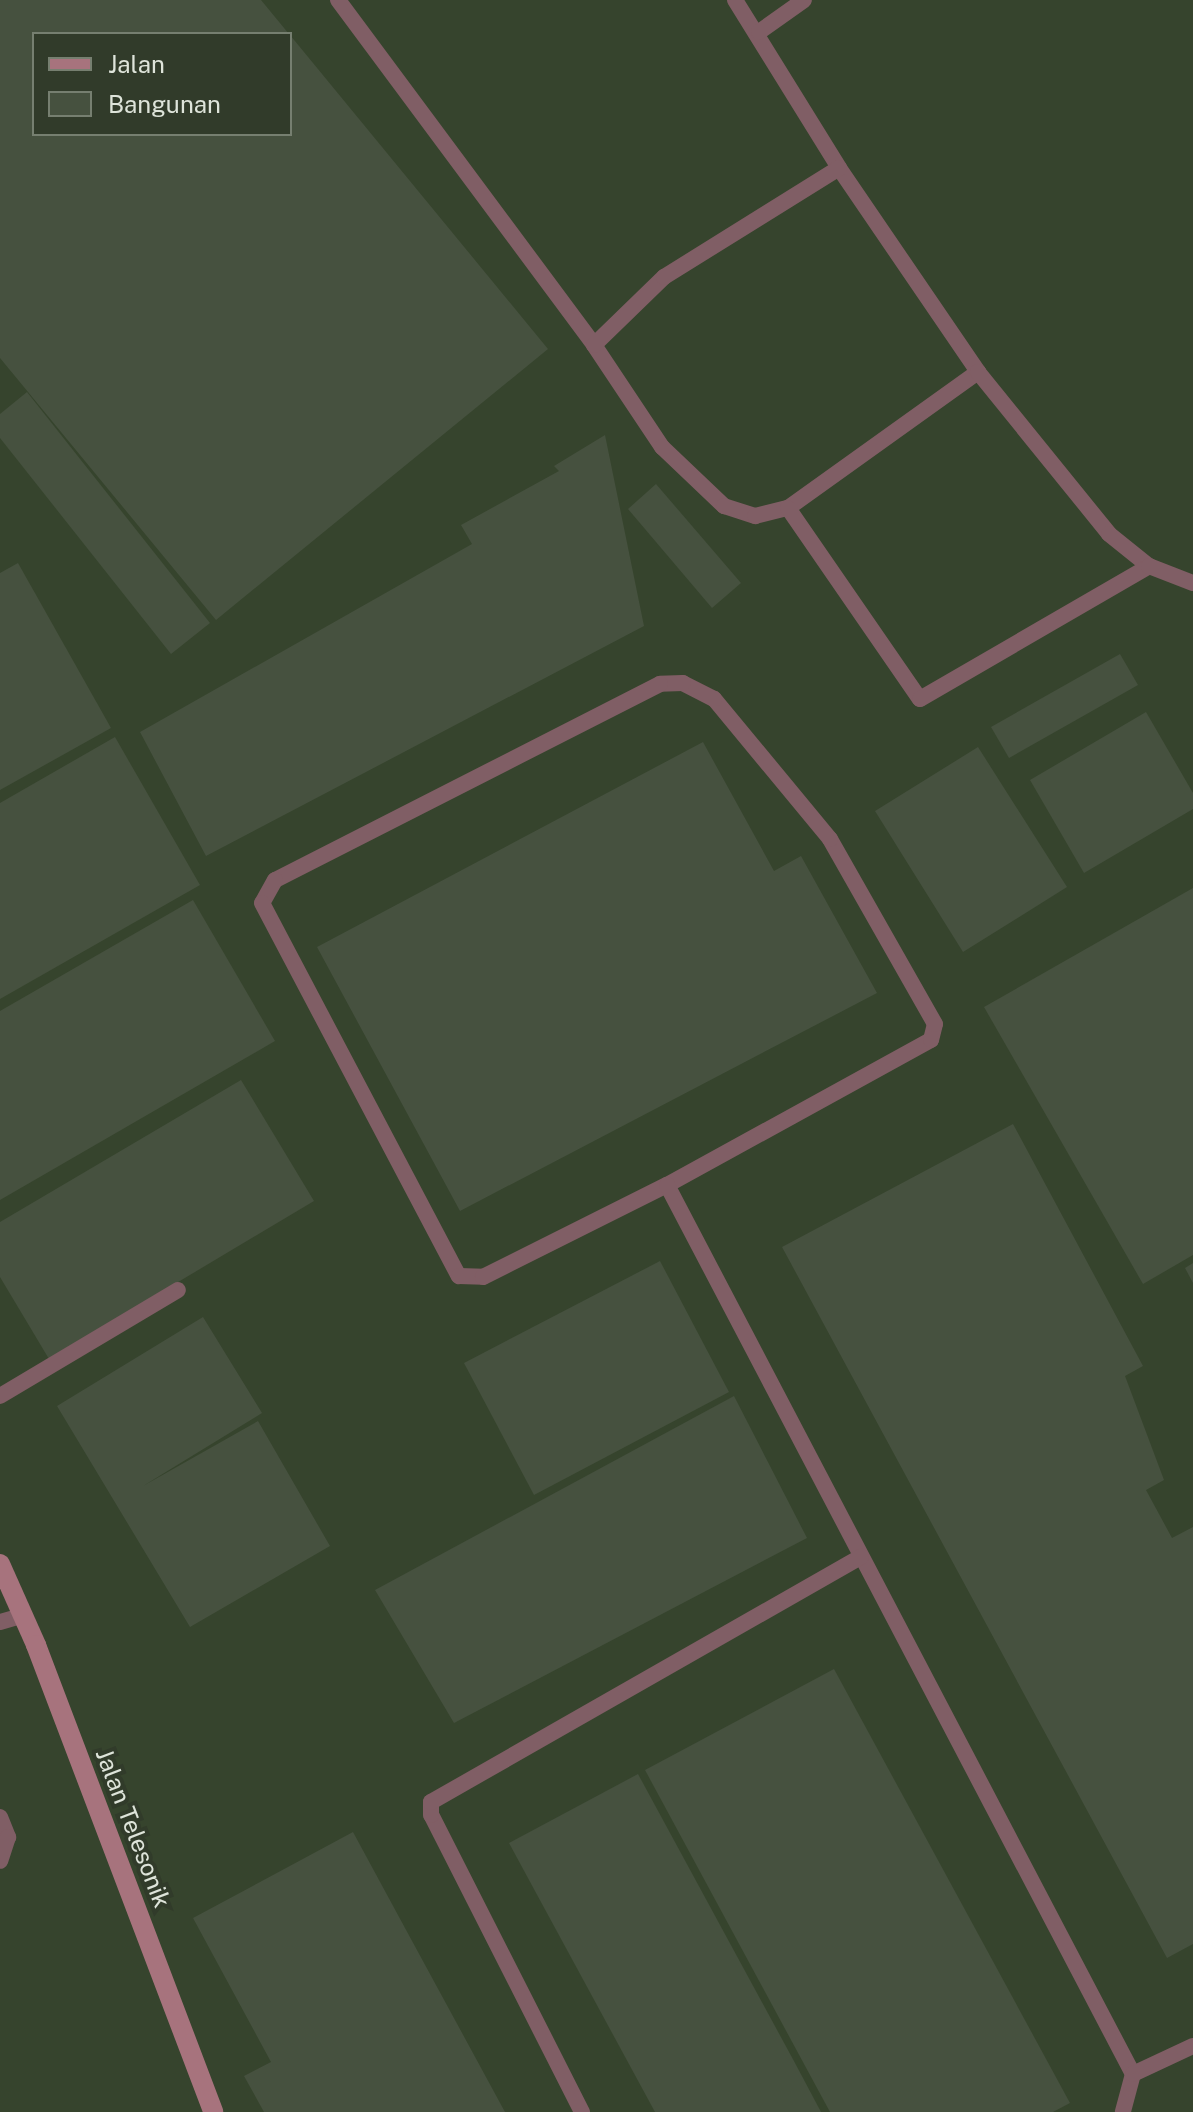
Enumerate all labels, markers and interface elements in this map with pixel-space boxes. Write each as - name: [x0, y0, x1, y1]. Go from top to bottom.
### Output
- legend: [32, 32, 292, 136]
- text: Jalan: [108, 50, 165, 78]
- text: Bangunan: [108, 90, 221, 118]
- street label: Jalan Telesonik: [89, 1744, 177, 1912]

